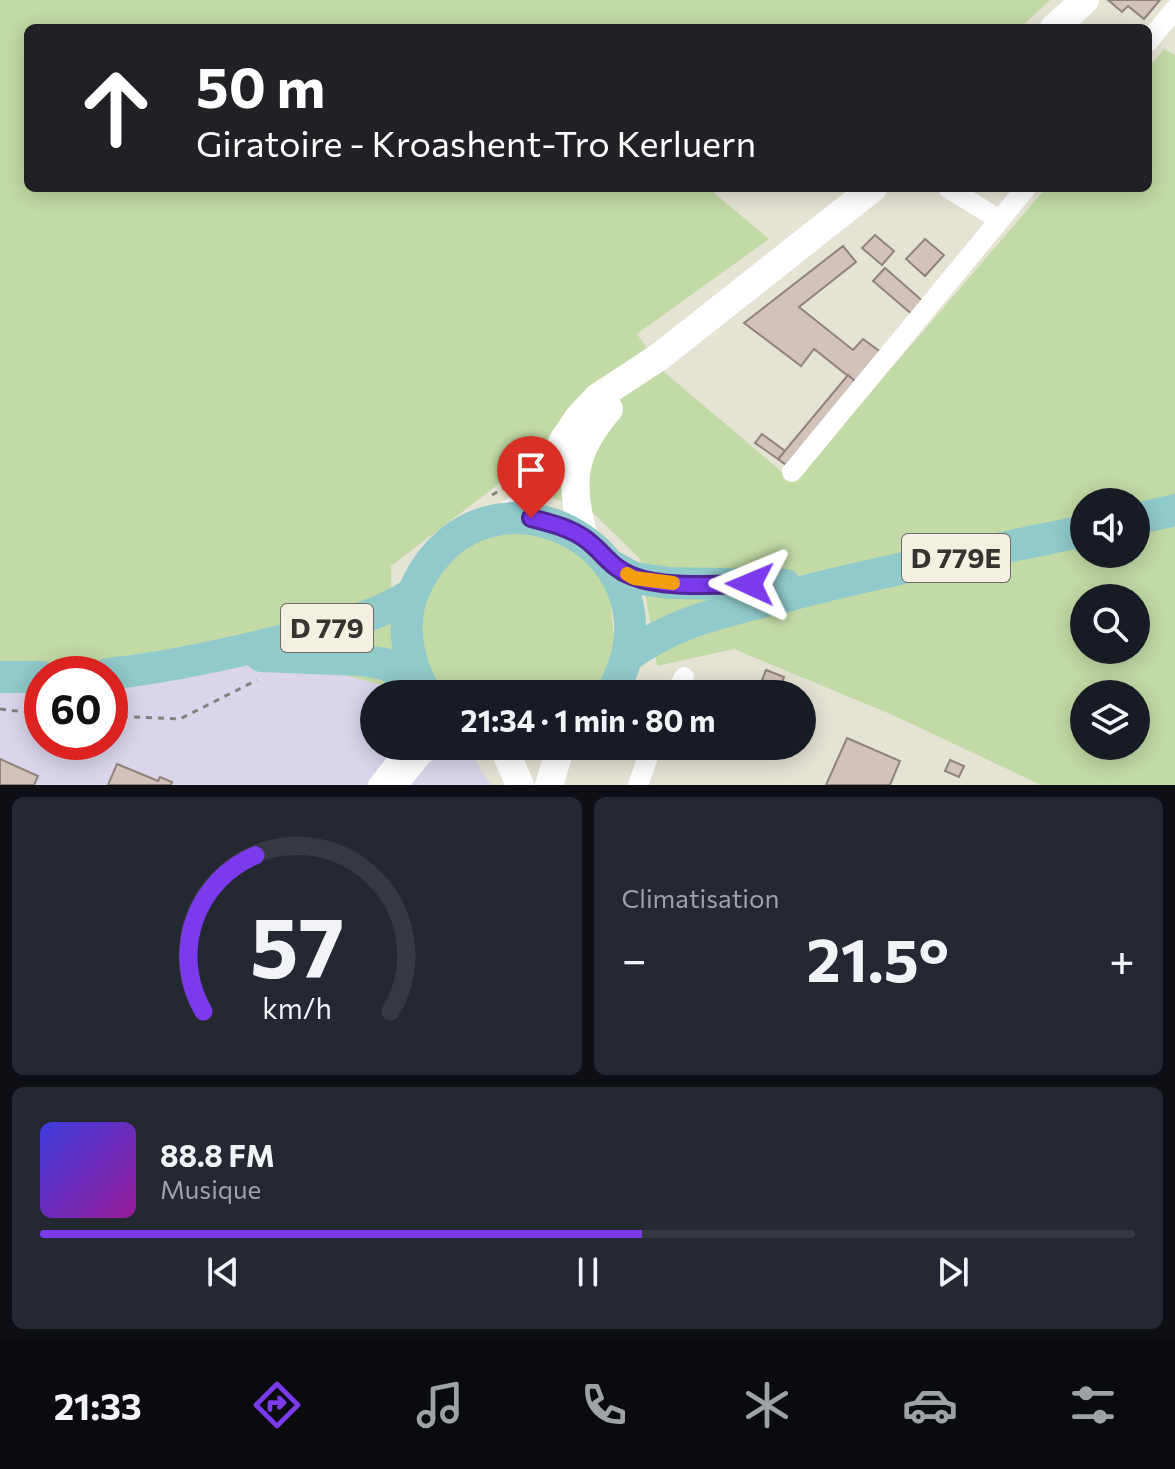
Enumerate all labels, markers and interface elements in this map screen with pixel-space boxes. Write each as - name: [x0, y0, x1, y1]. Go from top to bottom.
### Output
- text: 50 m: [196, 51, 325, 120]
- icon: ahead: [64, 56, 168, 160]
- text: Giratoire - Kroashent-Tro Kerluern: [196, 120, 756, 164]
- pin: [497, 436, 565, 518]
- icon: arrive: [509, 448, 553, 492]
- map controls: [1070, 488, 1150, 760]
- button: sound: [1070, 488, 1150, 568]
- road number: D 779E: [902, 534, 1010, 582]
- position arrow: [708, 542, 792, 626]
- button: search: [1070, 584, 1150, 664]
- road number: D 779: [281, 604, 373, 652]
- speed limit sign: 60: [24, 656, 128, 760]
- button: layers: [1070, 680, 1150, 760]
- text: 21:34 · 1 min · 80 m: [461, 701, 715, 738]
- text: Climatisation: [622, 882, 779, 913]
- text: 57: [250, 893, 344, 995]
- text: 21.5°: [807, 921, 949, 994]
- text: −: [622, 931, 647, 985]
- text: +: [1109, 931, 1135, 985]
- text: km/h: [262, 990, 332, 1025]
- text: 88.8 FM: [160, 1136, 275, 1173]
- text: Musique: [160, 1173, 261, 1204]
- icon: previous: [201, 1250, 245, 1294]
- icon: pause: [566, 1250, 610, 1294]
- icon: next: [931, 1250, 975, 1294]
- icon: directions: [249, 1377, 305, 1433]
- icon: music: [412, 1377, 468, 1433]
- icon: phone: [576, 1377, 632, 1433]
- icon: climate: [739, 1377, 795, 1433]
- icon: car: [902, 1377, 958, 1433]
- icon: filters: [1065, 1377, 1121, 1433]
- text: 21:33: [54, 1383, 142, 1427]

